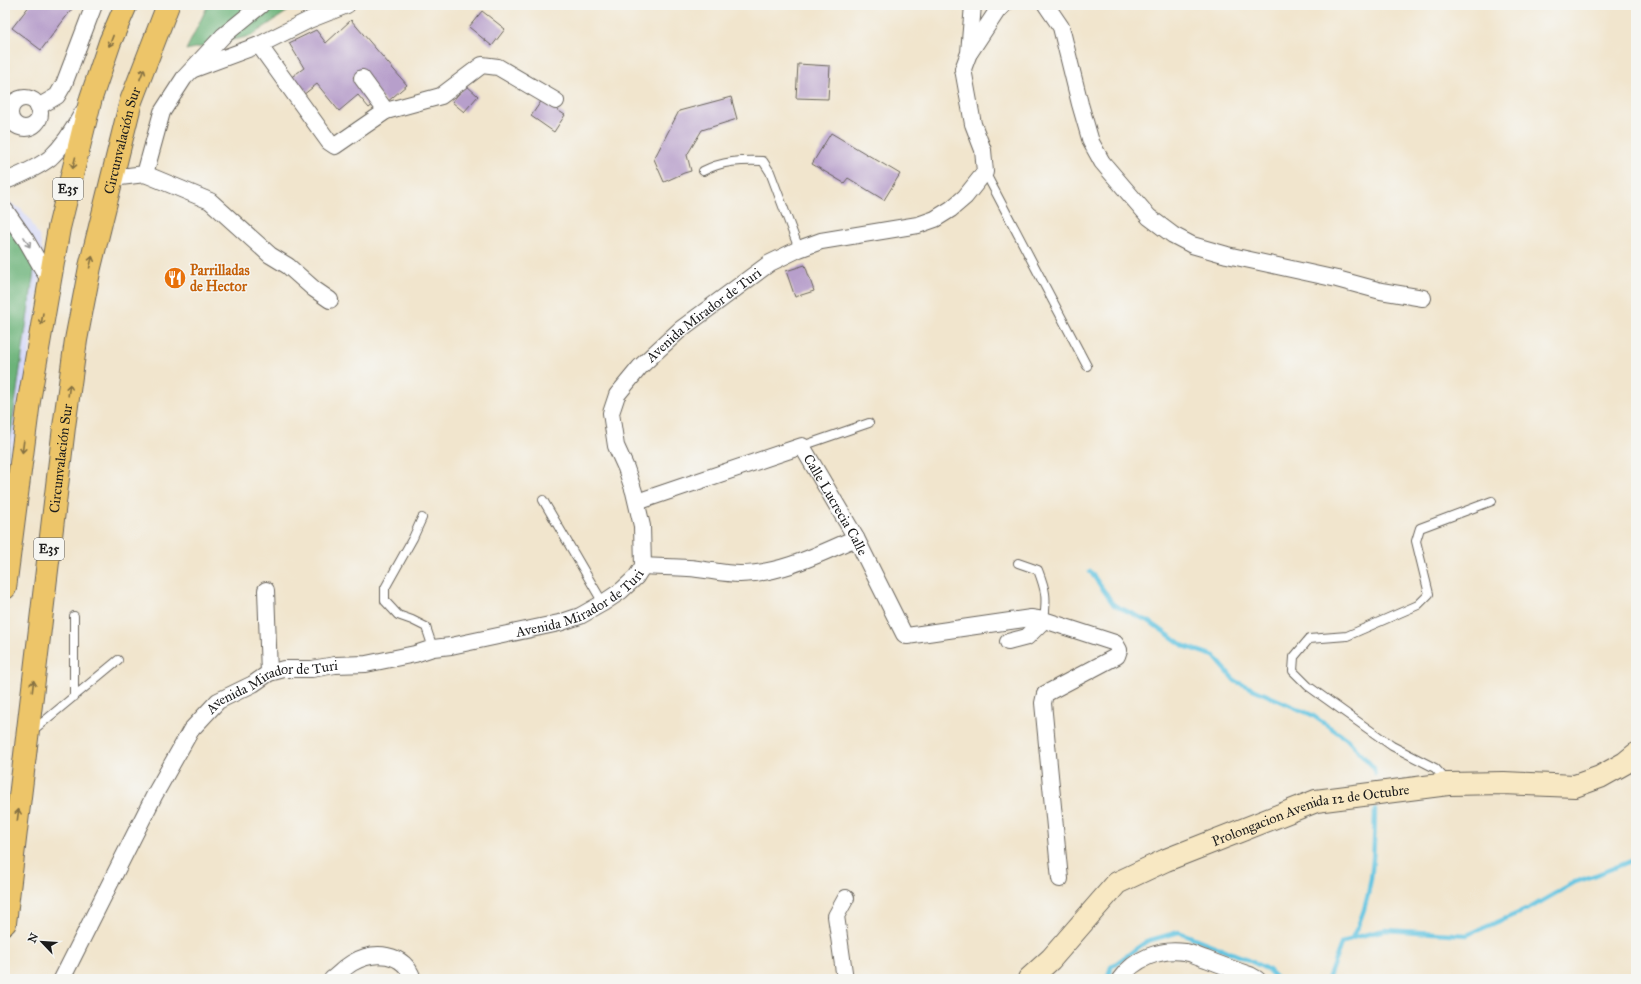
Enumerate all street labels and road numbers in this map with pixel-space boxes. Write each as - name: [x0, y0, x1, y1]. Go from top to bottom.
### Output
- street label: Circunvalación Sur: [100, 84, 144, 196]
- road number: E35: [53, 178, 83, 200]
- street label: Avenida Mirador de Turi: [642, 264, 765, 366]
- street label: Circunvalación Sur: [45, 402, 76, 514]
- street label: Calle Lucrecia Calle: [800, 451, 872, 558]
- road number: E35: [34, 538, 64, 560]
- street label: Avenida Mirador de Turi: [513, 566, 647, 641]
- street label: Avenida Mirador de Turi: [201, 656, 338, 718]
- street label: Prolongacion Avenida 12 de Octubre: [1209, 781, 1410, 850]

